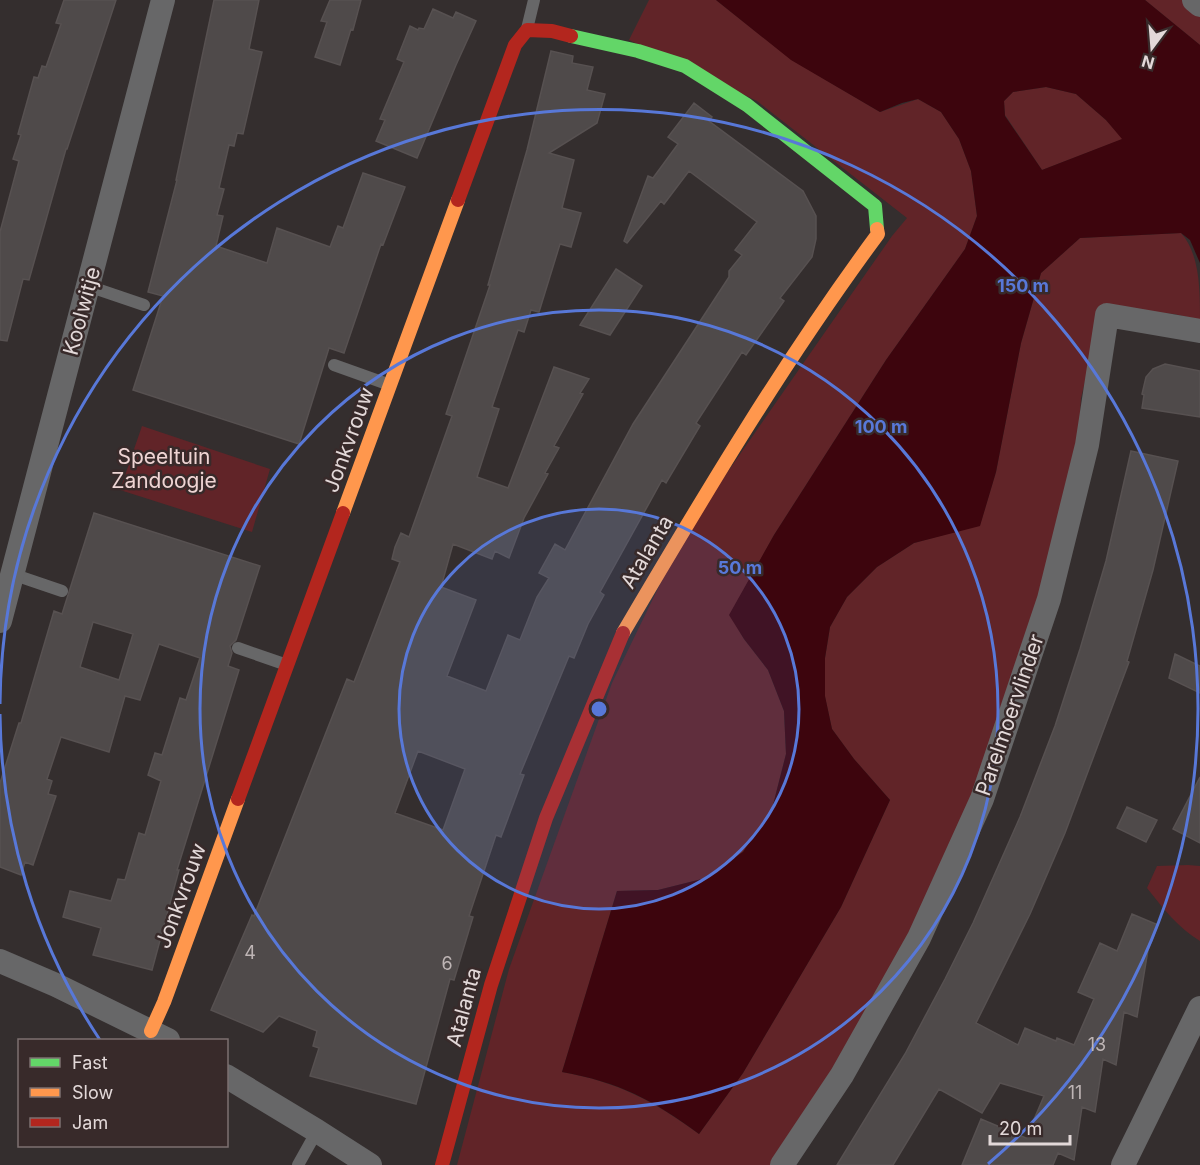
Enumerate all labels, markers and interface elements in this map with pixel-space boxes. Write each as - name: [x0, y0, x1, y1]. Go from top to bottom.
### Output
- north arrow: [1122, 18, 1182, 78]
- text: N: [1139, 51, 1156, 74]
- street label: Koolwitje: [58, 264, 105, 358]
- text: 150 m: [997, 275, 1049, 296]
- street label: Jonkvrouw: [318, 384, 379, 496]
- text: 100 m: [855, 416, 907, 437]
- park label: Speeltuin Zandoogje: [111, 444, 217, 493]
- street label: Atalanta: [615, 511, 678, 593]
- text: 50 m: [718, 557, 762, 578]
- street label: Parelmoervlinder: [970, 631, 1049, 799]
- centre of rings: [589, 699, 609, 719]
- street label: Jonkvrouw: [150, 840, 211, 952]
- house number: 4: [244, 942, 256, 963]
- house number: 6: [441, 953, 453, 974]
- street label: Atalanta: [441, 965, 486, 1049]
- house number: 13: [1088, 1034, 1106, 1055]
- legend: [18, 1039, 228, 1147]
- text: Fast: [72, 1052, 108, 1073]
- text: Slow: [72, 1082, 113, 1103]
- house number: 11: [1068, 1082, 1082, 1103]
- scale bar: [990, 1108, 1070, 1146]
- text: Jam: [72, 1112, 108, 1133]
- text: 20 m: [999, 1118, 1042, 1139]

